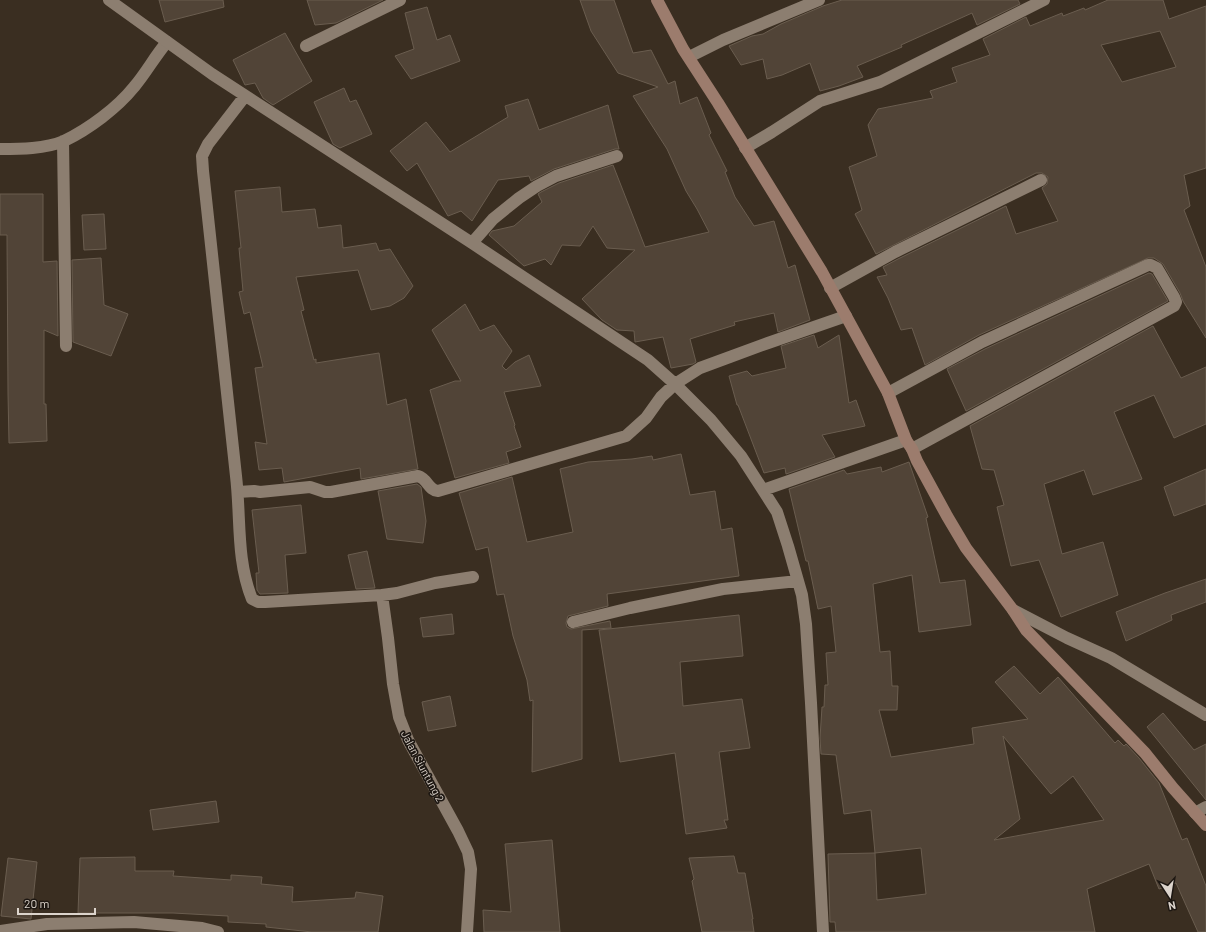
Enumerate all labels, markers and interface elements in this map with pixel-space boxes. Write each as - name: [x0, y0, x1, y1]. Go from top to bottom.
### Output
- street label: Jalan Siuntung 2: [399, 728, 447, 804]
- north arrow: [1150, 876, 1190, 916]
- scale bar: [18, 890, 95, 916]
- text: 20 m: [24, 896, 50, 910]
- text: N: [1167, 899, 1177, 913]

